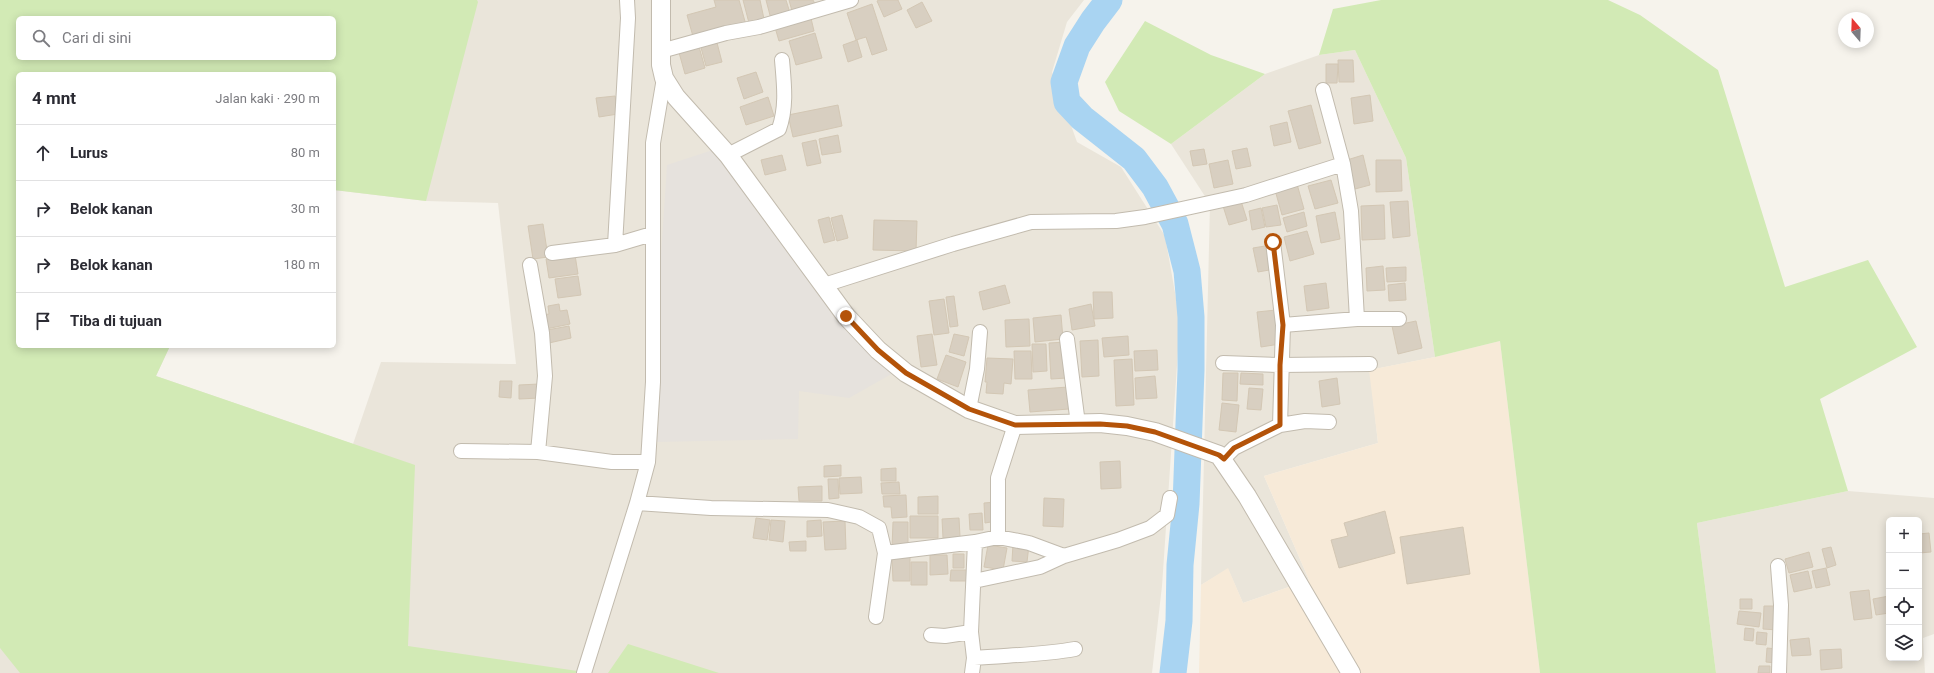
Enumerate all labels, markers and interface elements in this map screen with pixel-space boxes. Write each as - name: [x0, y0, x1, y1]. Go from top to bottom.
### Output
- north arrow: [1838, 12, 1874, 48]
- search box: [16, 16, 336, 60]
- icon: search: [30, 27, 52, 49]
- text: Cari di sini: [62, 29, 132, 47]
- text: 4 mnt: [32, 88, 76, 108]
- text: Jalan kaki · 290 m: [215, 91, 320, 106]
- icon: ahead: [32, 142, 54, 164]
- text: Lurus: [70, 144, 108, 162]
- text: 80 m: [291, 145, 320, 160]
- icon: right: [32, 198, 54, 220]
- text: Belok kanan: [70, 200, 153, 218]
- text: 30 m: [291, 201, 320, 216]
- route start: [1264, 233, 1282, 251]
- icon: right: [32, 254, 54, 276]
- text: Belok kanan: [70, 256, 153, 274]
- text: 180 m: [283, 257, 320, 272]
- route end: [837, 307, 855, 325]
- icon: arrive: [32, 310, 54, 332]
- text: Tiba di tujuan: [70, 312, 162, 330]
- map controls: [1886, 517, 1922, 661]
- button: +: [1886, 517, 1922, 553]
- button: −: [1886, 553, 1922, 589]
- button: locate: [1886, 589, 1922, 625]
- button: layers: [1886, 625, 1922, 661]

